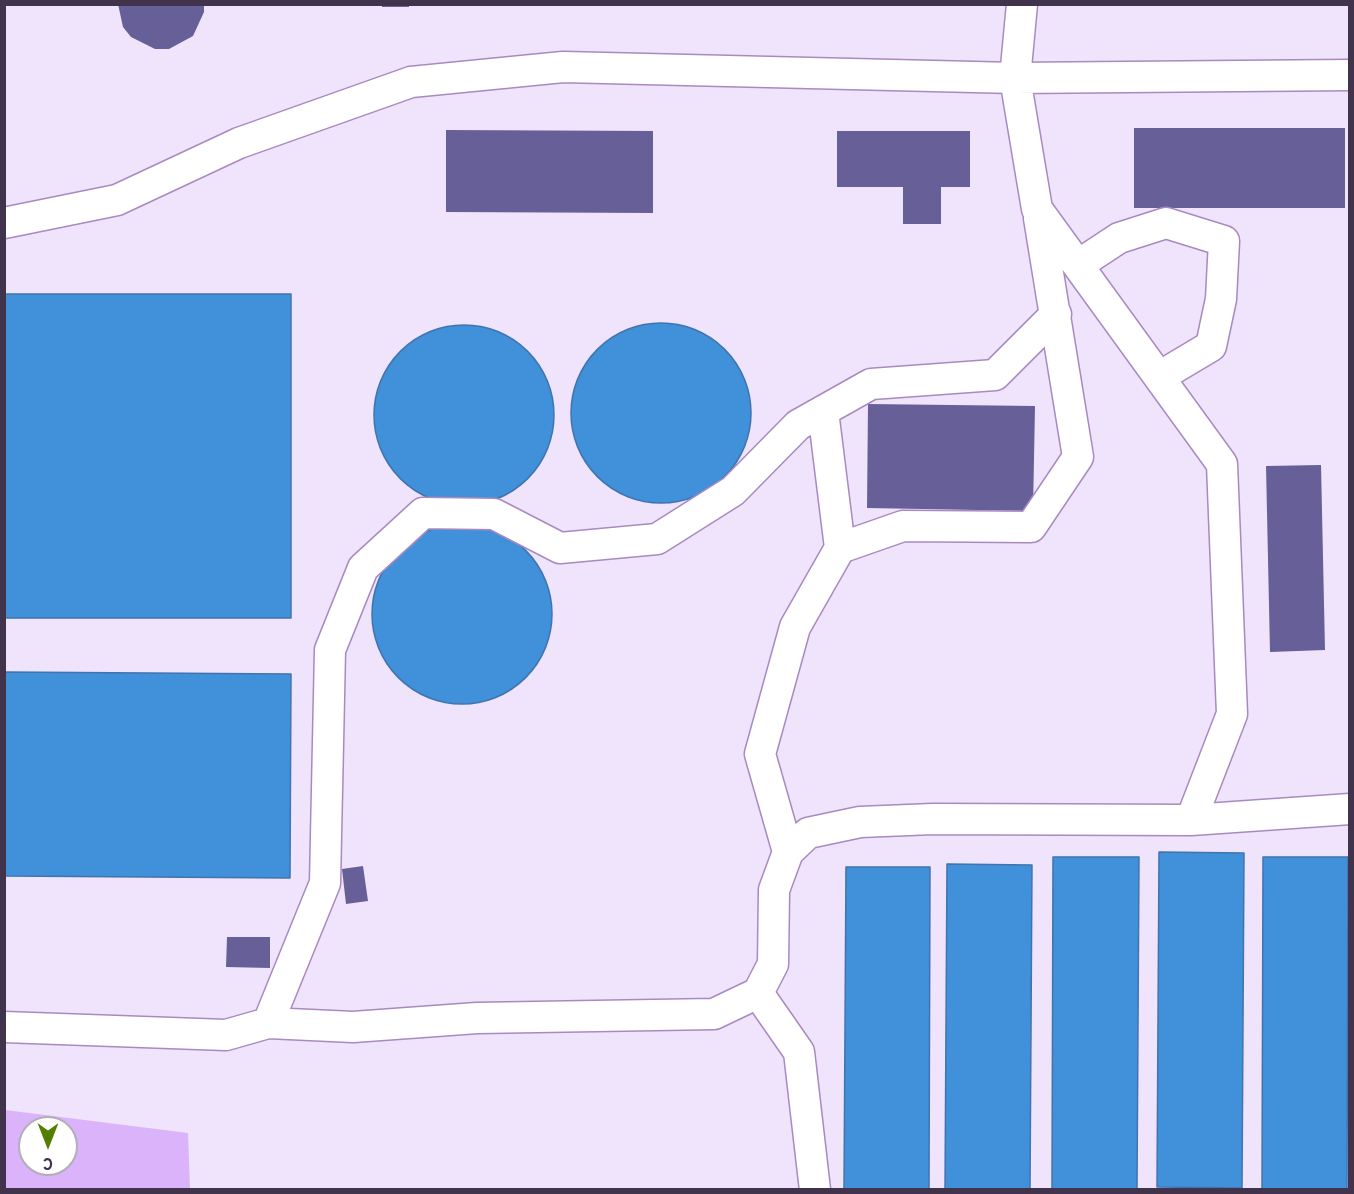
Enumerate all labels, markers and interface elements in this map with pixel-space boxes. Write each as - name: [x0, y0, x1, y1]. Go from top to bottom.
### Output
- north arrow: [18, 1116, 78, 1176]
- text: С: [43, 1152, 53, 1172]

